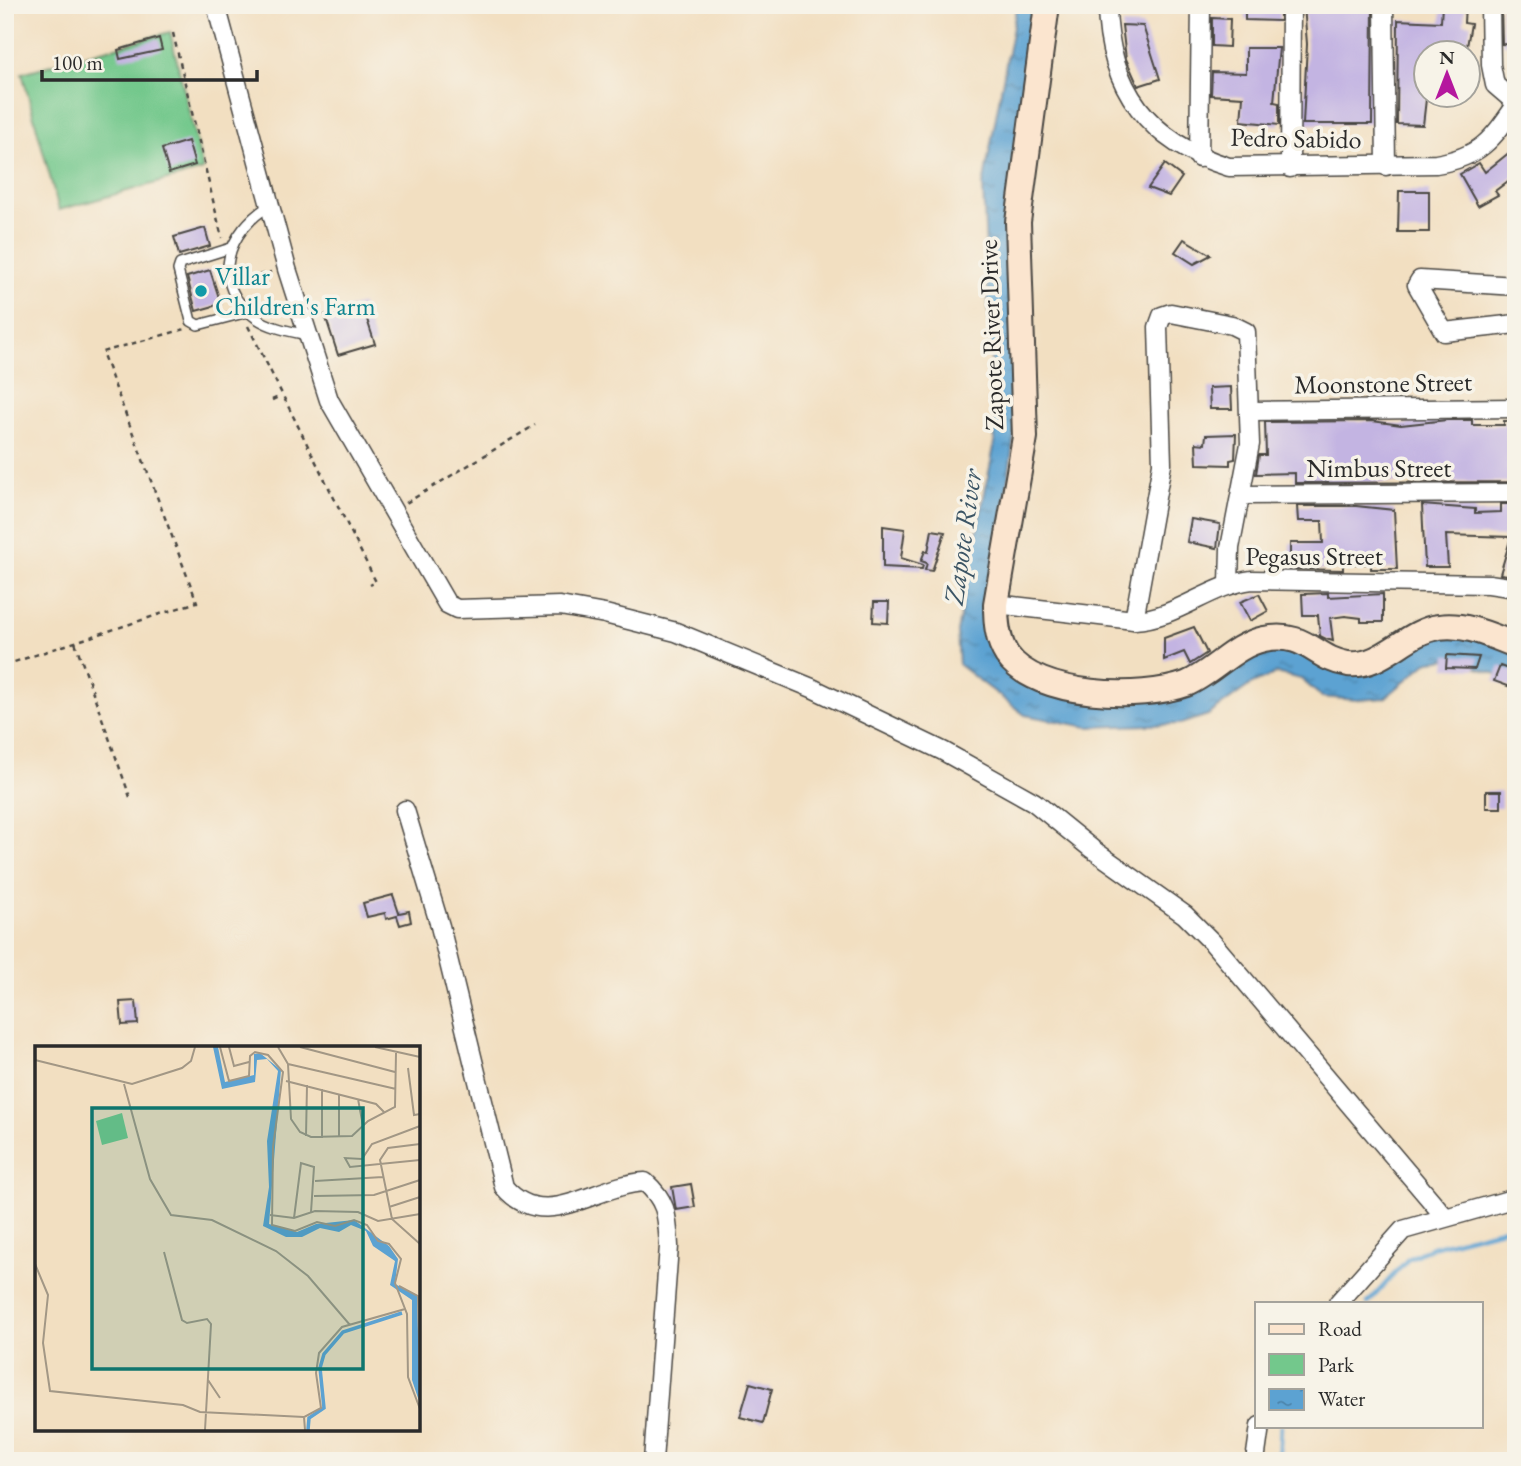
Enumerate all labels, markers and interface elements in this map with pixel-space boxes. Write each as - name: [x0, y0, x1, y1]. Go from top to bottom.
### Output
- scale bar: [42, 38, 257, 82]
- north arrow: [1412, 38, 1482, 108]
- text: N: [1439, 45, 1455, 70]
- text: 100 m: [52, 49, 103, 76]
- street label: Pedro Sabido: [1230, 120, 1362, 156]
- street label: Zapote River Drive: [971, 239, 1011, 431]
- place label: Villar Children's Farm: [215, 259, 376, 323]
- marker: Villar Children's Farm: [193, 283, 209, 299]
- street label: Moonstone Street: [1294, 364, 1472, 402]
- street label: Nimbus Street: [1306, 451, 1452, 485]
- water label: Zapote River: [935, 465, 990, 608]
- street label: Pegasus Street: [1245, 539, 1383, 573]
- inset map: [35, 1046, 420, 1431]
- legend: [1255, 1302, 1482, 1428]
- text: Road: [1318, 1315, 1362, 1342]
- text: Park: [1318, 1351, 1355, 1378]
- text: Water: [1318, 1385, 1365, 1412]

